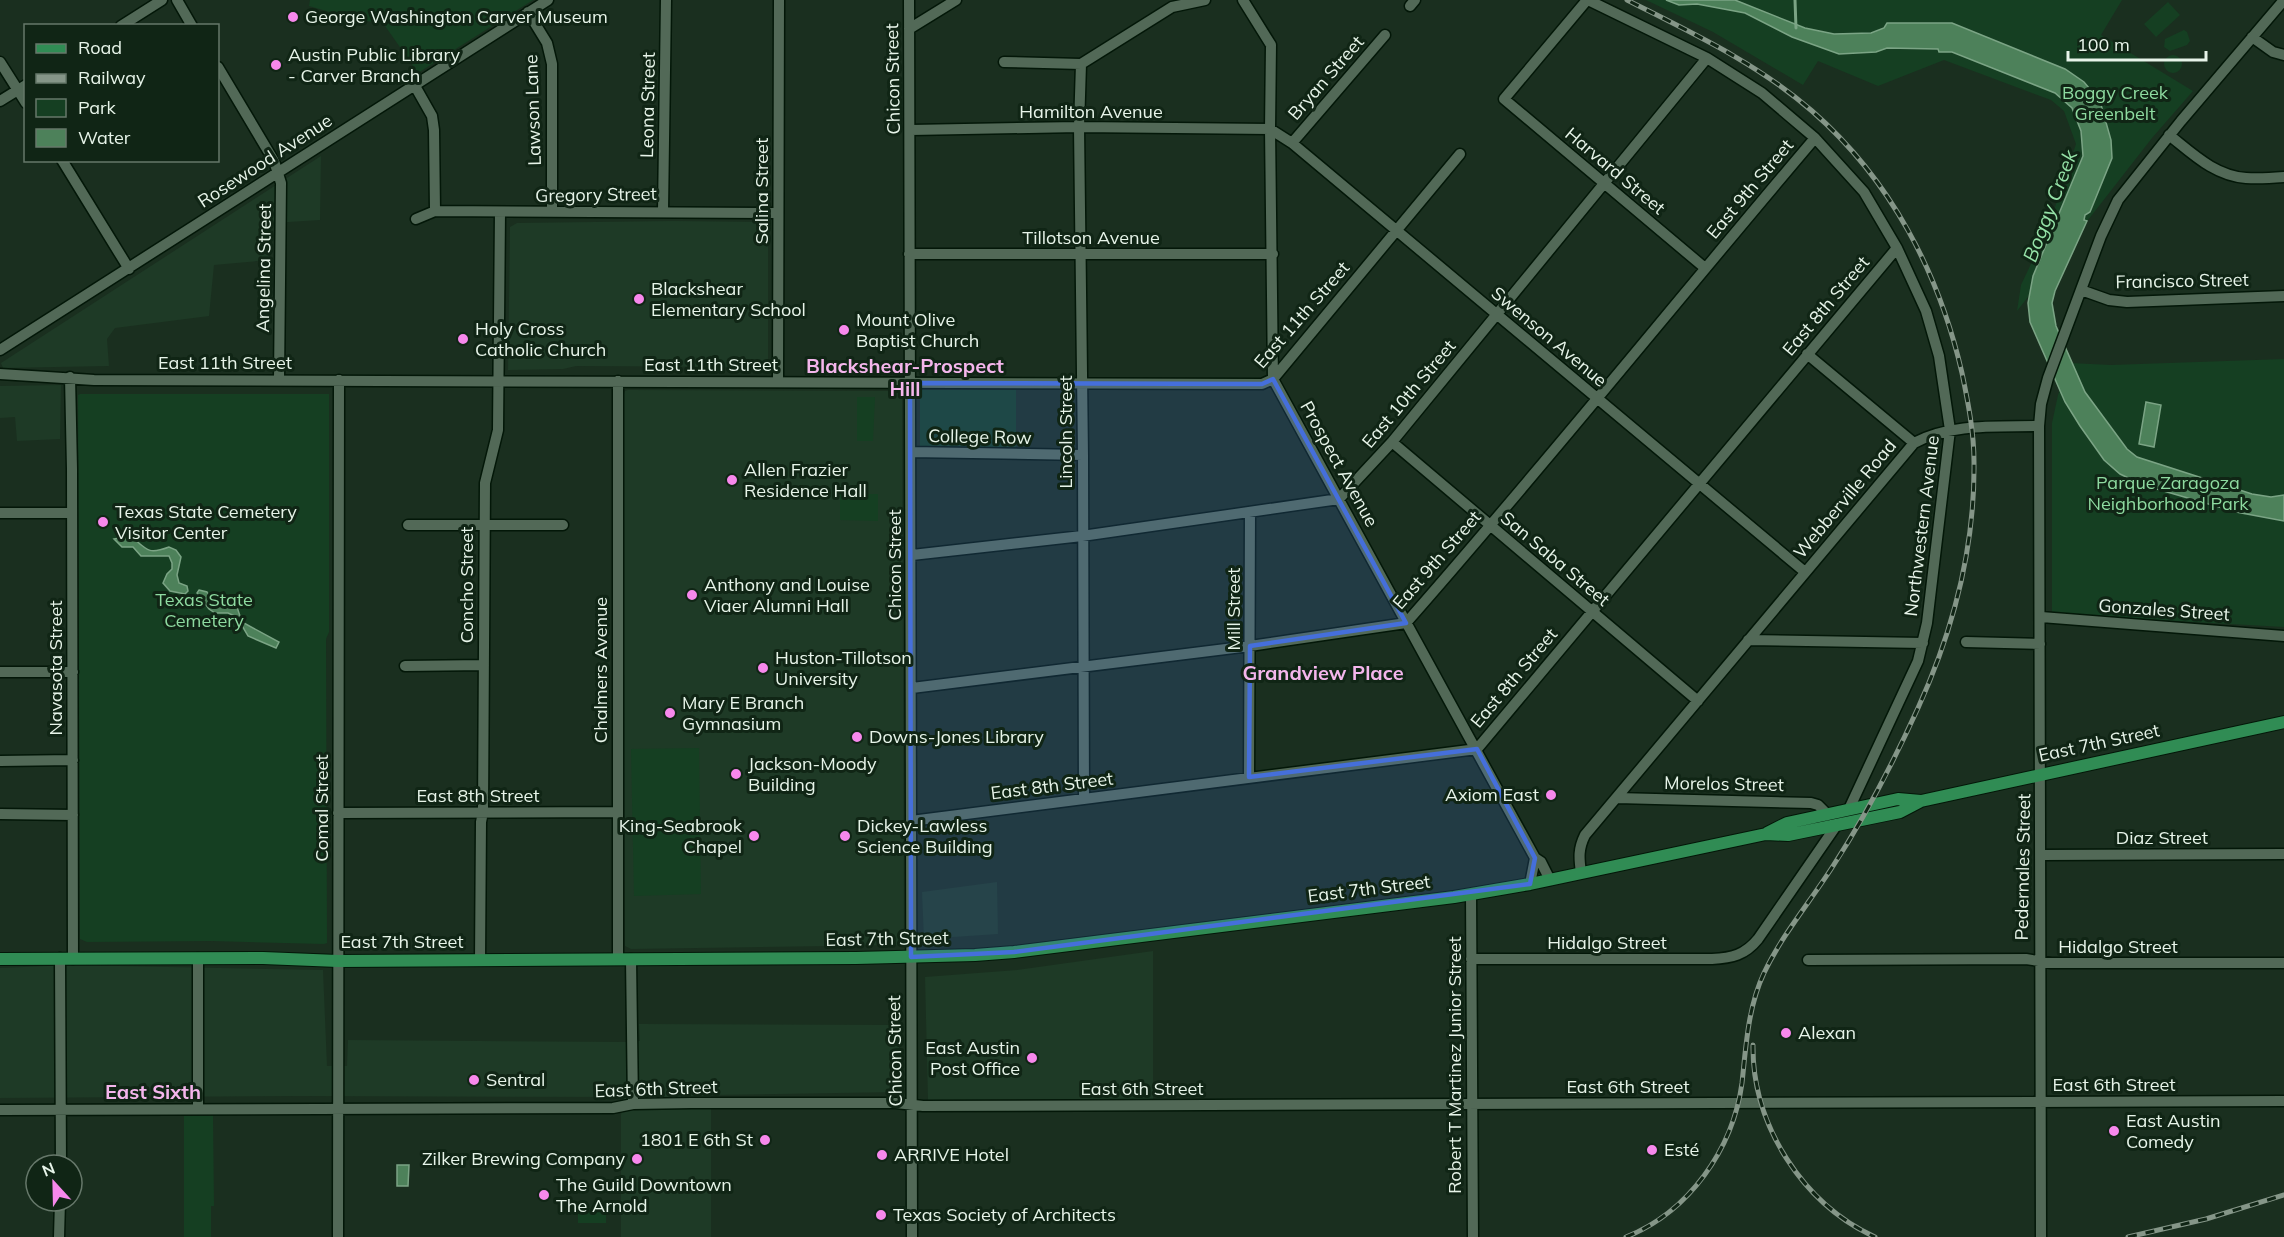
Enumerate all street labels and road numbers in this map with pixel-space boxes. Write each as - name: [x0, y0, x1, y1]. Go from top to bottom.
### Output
- street label: Chicon Street: [880, 23, 905, 135]
- street label: Bryan Street: [1283, 31, 1369, 125]
- street label: Leona Street: [635, 52, 660, 158]
- street label: Lawson Lane: [519, 54, 546, 166]
- street label: Hamilton Avenue: [1019, 100, 1163, 123]
- street label: Rosewood Avenue: [193, 109, 336, 213]
- street label: Harvard Street: [1561, 122, 1670, 219]
- street label: East 9th Street: [1701, 134, 1798, 243]
- street label: Salina Street: [750, 138, 773, 244]
- street label: Gregory Street: [535, 182, 657, 207]
- street label: Angelina Street: [251, 203, 276, 333]
- street label: Tillotson Avenue: [1022, 226, 1160, 249]
- street label: East 8th Street: [1777, 251, 1874, 360]
- street label: East 11th Street: [1249, 257, 1354, 373]
- street label: Francisco Street: [2115, 268, 2249, 293]
- street label: Swenson Avenue: [1487, 281, 1612, 392]
- street label: East 10th Street: [1357, 335, 1460, 452]
- street label: East 11th Street: [158, 351, 292, 374]
- street label: East 11th Street: [644, 353, 778, 376]
- street label: Lincoln Street: [1054, 376, 1077, 488]
- street label: Prospect Avenue: [1295, 397, 1384, 531]
- street label: College Row: [928, 424, 1032, 449]
- street label: Northwestern Avenue: [1899, 434, 1944, 618]
- street label: Webberville Road: [1788, 435, 1901, 563]
- street label: East 9th Street: [1388, 506, 1486, 614]
- street label: San Saba Street: [1496, 506, 1615, 611]
- street label: Chicon Street: [883, 509, 906, 621]
- street label: Concho Street: [455, 527, 478, 643]
- street label: Mill Street: [1222, 568, 1245, 650]
- street label: Gonzales Street: [2098, 593, 2230, 626]
- street label: Chalmers Avenue: [589, 597, 612, 743]
- street label: Navasota Street: [44, 600, 67, 736]
- street label: East 8th Street: [1465, 623, 1562, 732]
- street label: East 7th Street: [2036, 718, 2162, 767]
- street label: Comal Street: [310, 754, 333, 862]
- street label: East 8th Street: [989, 767, 1114, 804]
- street label: Morelos Street: [1664, 771, 1784, 796]
- street label: East 8th Street: [416, 784, 540, 807]
- street label: Pedernales Street: [2010, 793, 2035, 941]
- street label: Diaz Street: [2116, 826, 2208, 849]
- street label: East 7th Street: [1306, 870, 1431, 907]
- street label: East 7th Street: [825, 926, 949, 951]
- street label: East 7th Street: [340, 930, 464, 953]
- street label: Hidalgo Street: [1547, 931, 1667, 954]
- street label: Hidalgo Street: [2058, 935, 2178, 958]
- street label: Robert T Martinez Junior Street: [1443, 936, 1466, 1194]
- street label: Chicon Street: [882, 995, 907, 1107]
- street label: East 6th Street: [2052, 1073, 2176, 1096]
- street label: East 6th Street: [594, 1075, 718, 1102]
- street label: East 6th Street: [1566, 1075, 1690, 1098]
- street label: East 6th Street: [1080, 1077, 1204, 1100]

